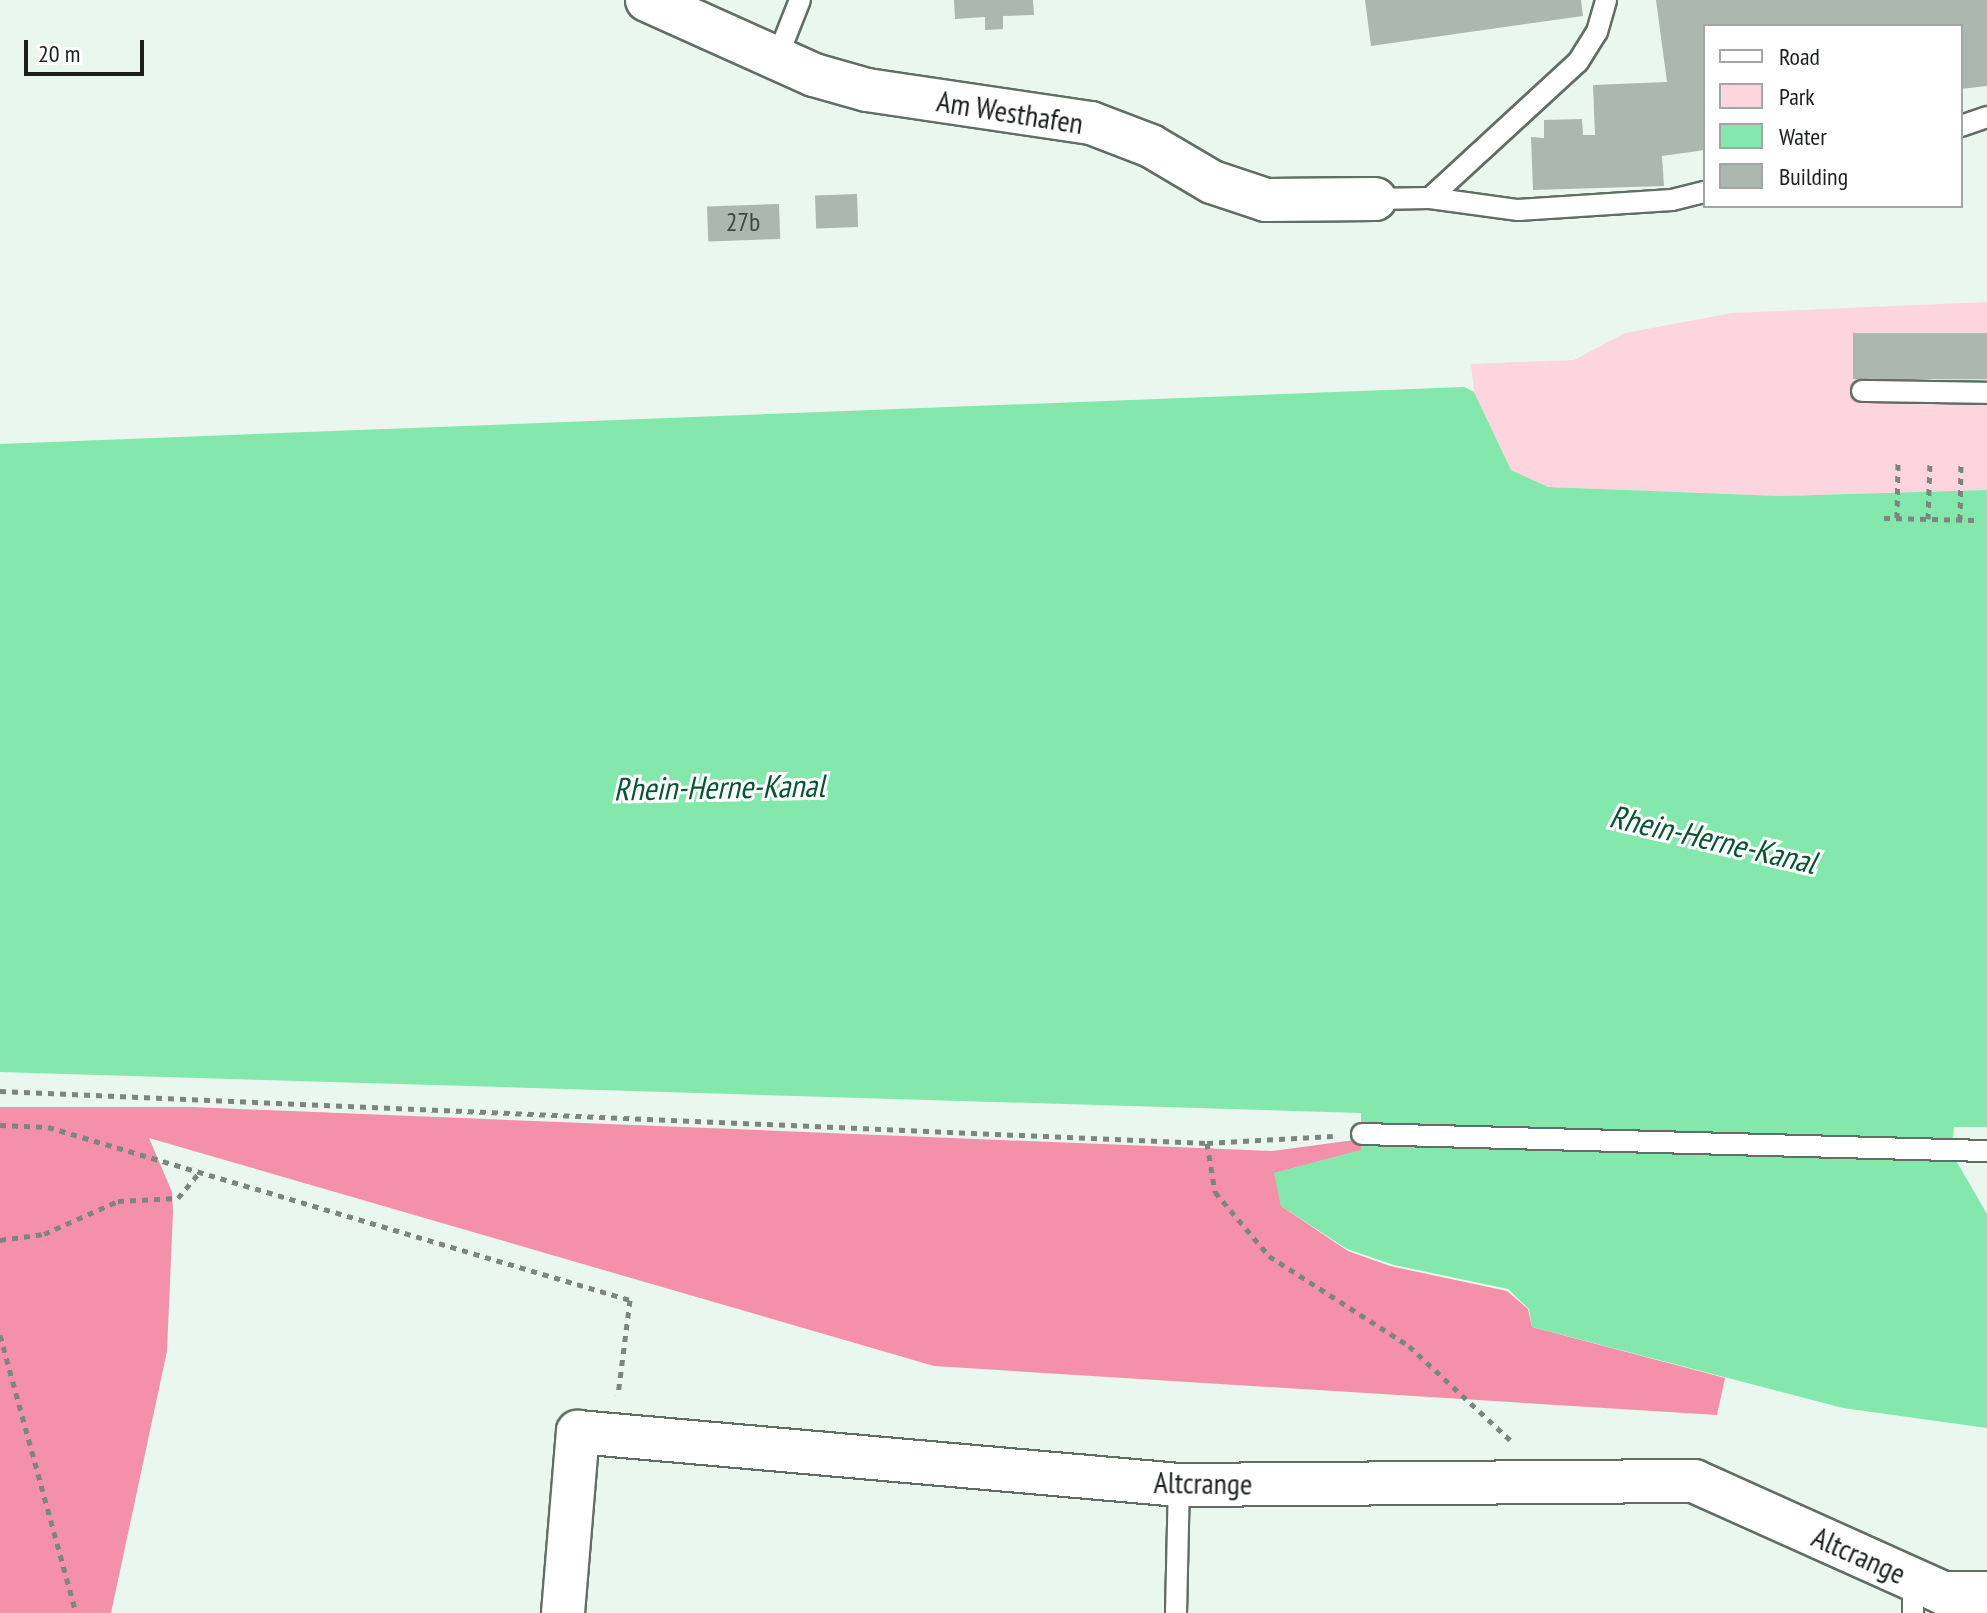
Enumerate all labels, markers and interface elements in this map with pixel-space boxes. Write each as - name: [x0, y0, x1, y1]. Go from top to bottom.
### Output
- scale bar: [28, 24, 148, 74]
- legend: [1703, 24, 1963, 208]
- text: 20 m: [38, 38, 80, 69]
- text: Road: [1779, 41, 1820, 72]
- text: Park: [1779, 81, 1815, 112]
- street label: Am Westhafen: [934, 83, 1086, 141]
- text: Water: [1779, 121, 1827, 152]
- text: Building: [1779, 161, 1848, 192]
- house number: 27b: [726, 206, 760, 238]
- water label: Rhein-Herne-Kanal: [613, 766, 825, 808]
- water label: Rhein-Herne-Kanal: [1606, 797, 1820, 881]
- street label: Altcrange: [1153, 1464, 1253, 1502]
- street label: Altcrange: [1807, 1519, 1911, 1591]

